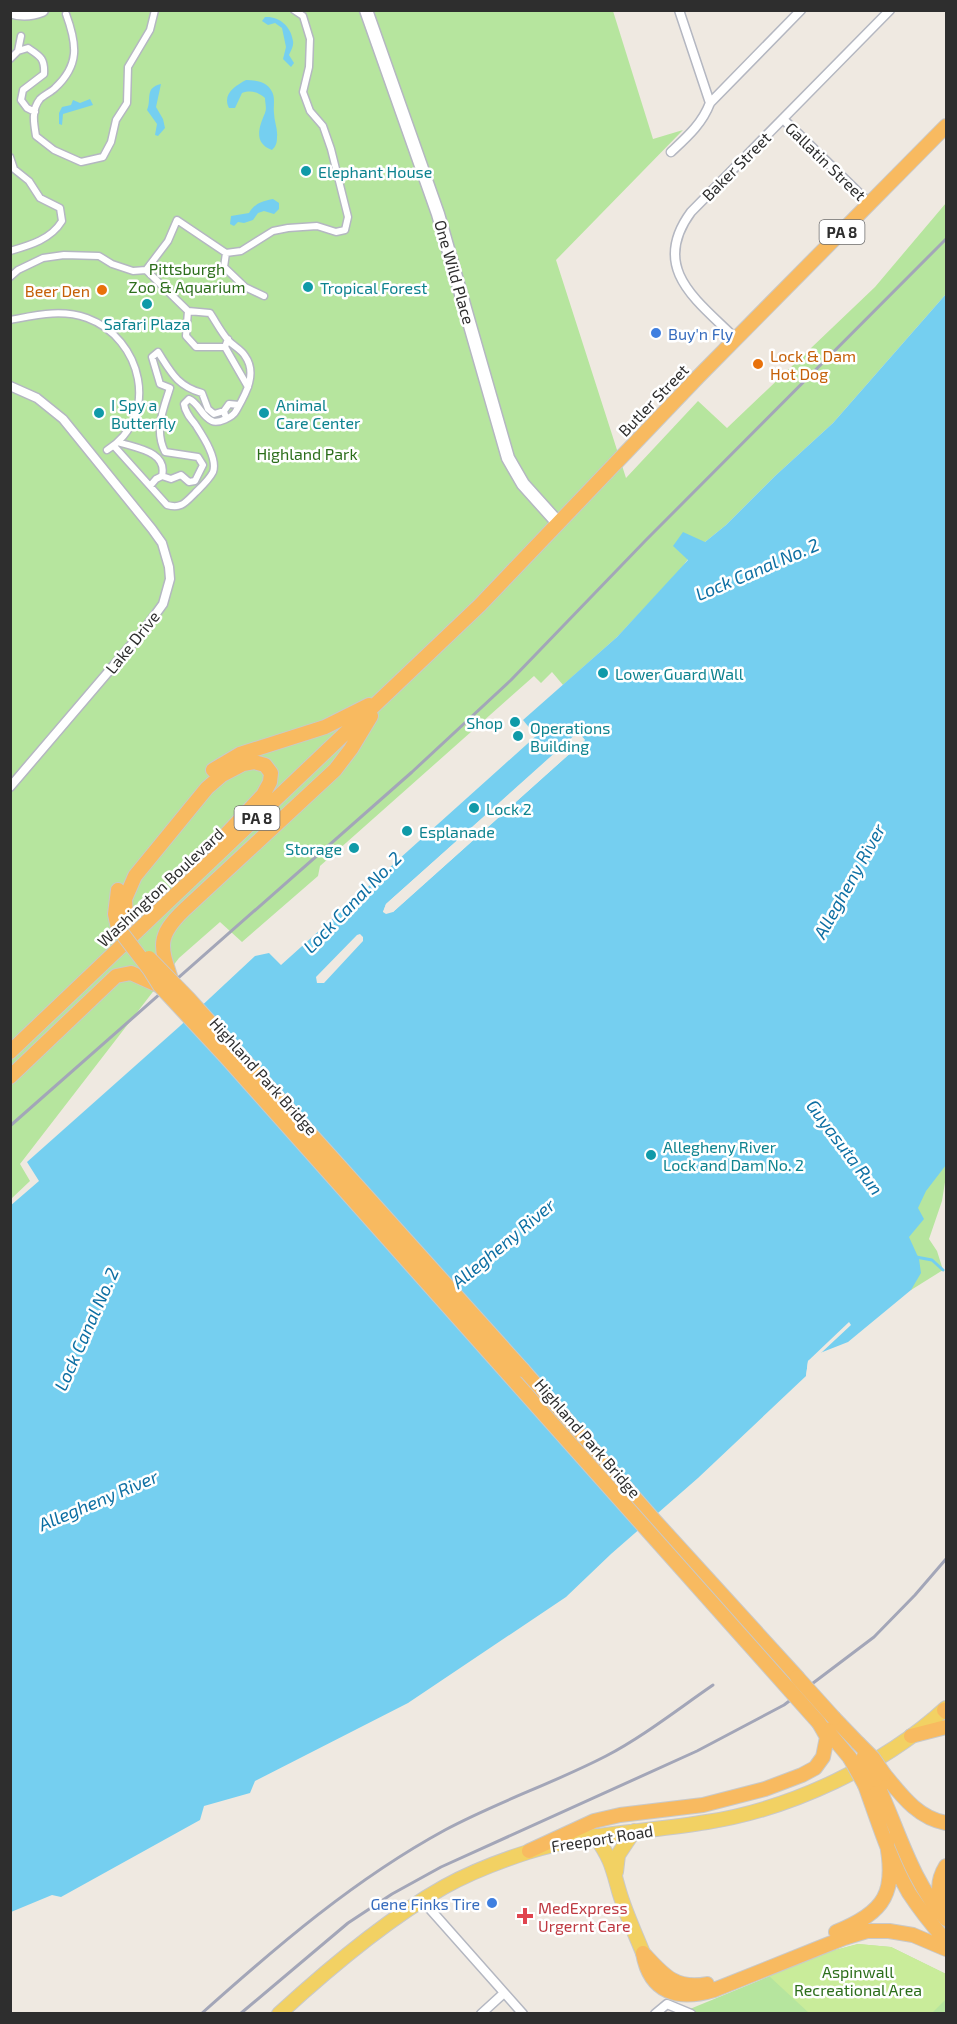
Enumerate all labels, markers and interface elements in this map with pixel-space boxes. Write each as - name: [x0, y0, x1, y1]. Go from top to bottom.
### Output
- street label: Gallatin Street: [782, 118, 870, 204]
- street label: Baker Street: [698, 128, 774, 204]
- place label: Elephant House: [318, 162, 432, 181]
- marker: Elephant House: [299, 164, 313, 178]
- street label: One Wild Place: [431, 218, 479, 326]
- road number: PA 8: [820, 220, 864, 244]
- park label: Pittsburgh Zoo & Aquarium: [129, 259, 245, 296]
- place label: Tropical Forest: [320, 278, 427, 297]
- marker: Tropical Forest: [301, 280, 315, 294]
- place label: Beer Den: [25, 281, 90, 300]
- marker: Beer Den: [95, 283, 109, 297]
- marker: Safari Plaza: [140, 297, 154, 311]
- place label: Safari Plaza: [104, 314, 190, 333]
- place label: Buy'n Fly: [668, 324, 734, 343]
- marker: Buy'n Fly: [649, 326, 663, 340]
- place label: Lock & Dam Hot Dog: [770, 346, 856, 383]
- marker: Lock & Dam Hot Dog: [751, 357, 765, 371]
- street label: Butler Street: [614, 360, 692, 440]
- place label: I Spy a Butterfly: [111, 395, 177, 432]
- place label: Animal Care Center: [276, 395, 361, 432]
- marker: I Spy a Butterfly: [92, 406, 106, 420]
- marker: Animal Care Center: [257, 406, 271, 420]
- park label: Highland Park: [256, 444, 358, 463]
- water label: Lock Canal No. 2: [692, 533, 822, 605]
- street label: Lake Drive: [101, 607, 163, 677]
- place label: Lower Guard Wall: [615, 664, 744, 683]
- marker: Lower Guard Wall: [596, 666, 610, 680]
- place label: Shop: [466, 713, 503, 732]
- marker: Shop: [508, 715, 522, 729]
- place label: Operations Building: [530, 718, 610, 755]
- marker: Operations Building: [511, 729, 525, 743]
- place label: Lock 2: [486, 799, 532, 818]
- marker: Lock 2: [467, 801, 481, 815]
- road number: PA 8: [234, 806, 280, 830]
- water label: Allegheny River: [808, 819, 890, 943]
- place label: Esplanade: [419, 822, 495, 841]
- street label: Washington Boulevard: [93, 824, 227, 950]
- marker: Esplanade: [400, 824, 414, 838]
- place label: Storage: [285, 839, 342, 858]
- marker: Storage: [347, 841, 361, 855]
- water label: Lock Canal No. 2: [298, 847, 406, 957]
- street label: Highland Park Bridge: [206, 1013, 322, 1139]
- water label: Guyasuta Run: [802, 1095, 888, 1199]
- place label: Allegheny River Lock and Dam No. 2: [663, 1137, 804, 1174]
- marker: Allegheny River Lock and Dam No. 2: [644, 1148, 658, 1162]
- water label: Allegheny River: [446, 1193, 560, 1293]
- water label: Lock Canal No. 2: [49, 1264, 123, 1394]
- street label: Highland Park Bridge: [531, 1375, 645, 1501]
- water label: Allegheny River: [34, 1465, 162, 1535]
- street label: Freeport Road: [550, 1821, 654, 1855]
- place label: Gene Finks Tire: [370, 1894, 480, 1913]
- marker: Gene Finks Tire: [485, 1896, 499, 1910]
- place label: MedExpress Urgernt Care: [538, 1898, 631, 1935]
- marker: MedExpress Urgernt Care: [516, 1907, 534, 1925]
- park label: Aspinwall Recreational Area: [794, 1962, 922, 1999]

